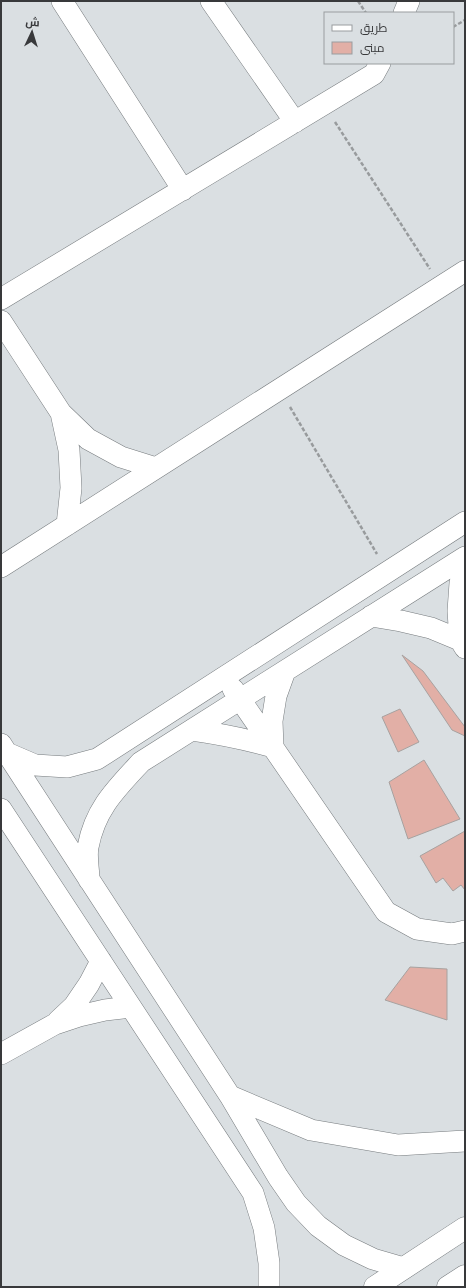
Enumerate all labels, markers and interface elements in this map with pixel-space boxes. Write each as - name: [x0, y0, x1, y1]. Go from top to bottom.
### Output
- north arrow: [12, 12, 52, 52]
- legend: [324, 12, 454, 64]
- text: ش: [25, 16, 40, 29]
- text: طريق: [360, 21, 388, 35]
- text: مبنى: [360, 41, 385, 55]

